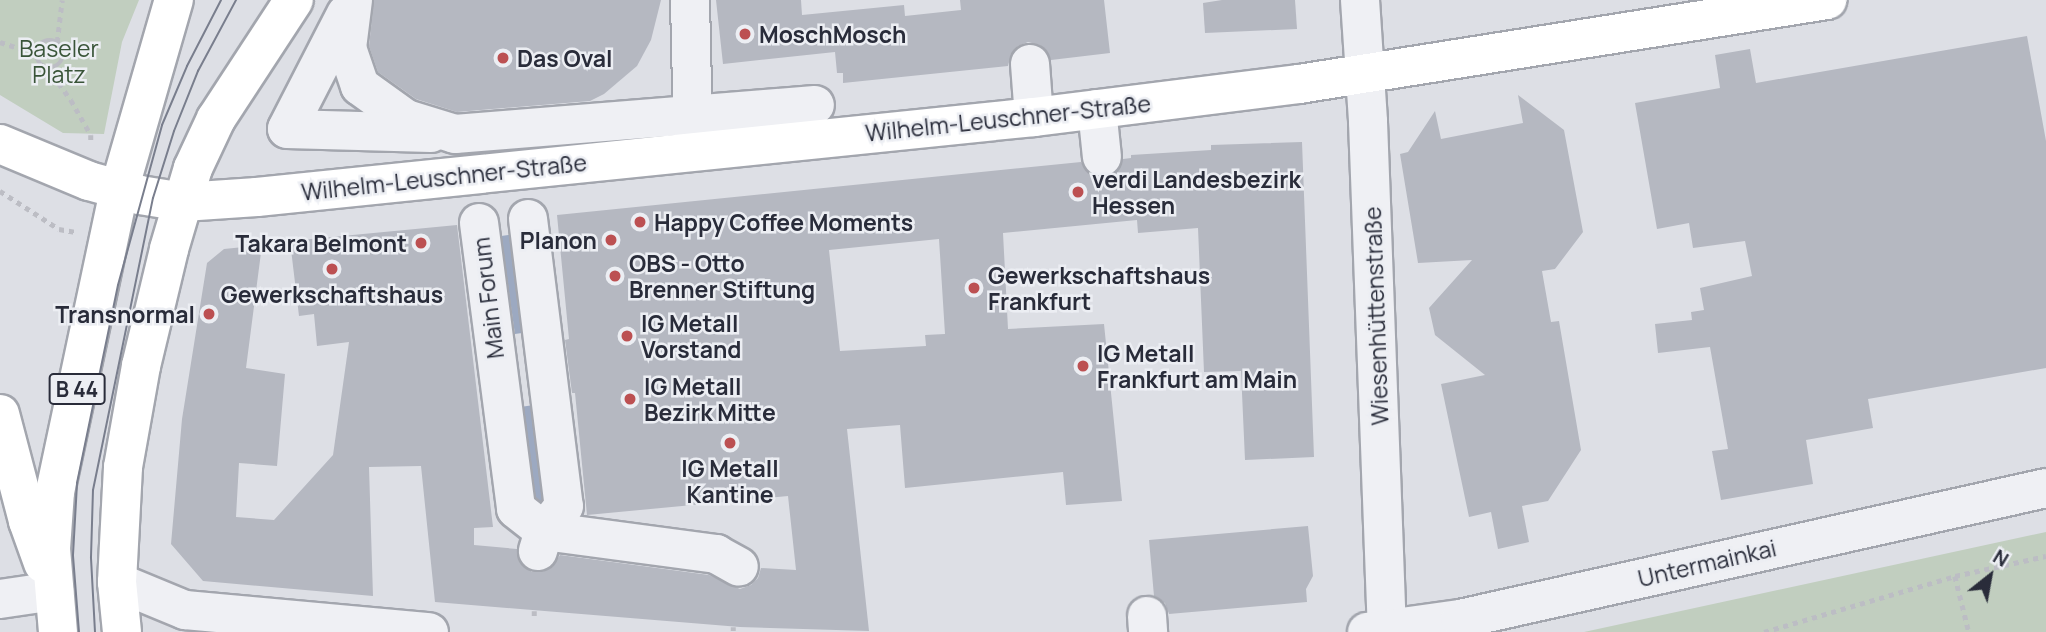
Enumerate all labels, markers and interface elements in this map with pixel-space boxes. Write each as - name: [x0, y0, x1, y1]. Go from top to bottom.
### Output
- place label: MoschMosch: [759, 20, 906, 48]
- marker: MoschMosch: [737, 26, 753, 42]
- park label: Baseler Platz: [19, 34, 99, 88]
- place label: Das Oval: [517, 44, 612, 72]
- marker: Das Oval: [495, 50, 511, 66]
- street label: Wilhelm-Leuschner-Straße: [864, 89, 1152, 147]
- street label: Wilhelm-Leuschner-Straße: [300, 148, 588, 206]
- place label: verdi Landesbezirk Hessen: [1092, 165, 1301, 219]
- marker: verdi Landesbezirk Hessen: [1070, 184, 1086, 200]
- street label: Wiesenhüttenstraße: [1358, 206, 1394, 426]
- place label: Happy Coffee Moments: [654, 208, 913, 236]
- marker: Happy Coffee Moments: [632, 214, 648, 230]
- place label: Planon: [520, 226, 597, 254]
- place label: Takara Belmont: [235, 229, 407, 257]
- marker: Planon: [603, 232, 619, 248]
- marker: Takara Belmont: [413, 235, 429, 251]
- street label: Main Forum: [467, 236, 509, 360]
- place label: OBS - Otto Brenner Stiftung: [629, 249, 815, 303]
- marker: Gewerkschaftshaus: [324, 261, 340, 277]
- place label: Gewerkschaftshaus Frankfurt: [988, 261, 1210, 315]
- marker: OBS - Otto Brenner Stiftung: [607, 268, 623, 284]
- place label: Gewerkschaftshaus: [221, 280, 443, 308]
- marker: Gewerkschaftshaus Frankfurt: [966, 280, 982, 296]
- place label: Transnormal: [55, 300, 195, 328]
- marker: Transnormal: [201, 306, 217, 322]
- place label: IG Metall Vorstand: [641, 309, 741, 363]
- marker: IG Metall Vorstand: [619, 328, 635, 344]
- place label: IG Metall Frankfurt am Main: [1097, 339, 1297, 393]
- marker: IG Metall Frankfurt am Main: [1075, 358, 1091, 374]
- road number: B 44: [47, 372, 107, 406]
- place label: IG Metall Bezirk Mitte: [644, 372, 776, 426]
- marker: IG Metall Bezirk Mitte: [622, 391, 638, 407]
- marker: IG Metall Kantine: [722, 435, 738, 451]
- place label: IG Metall Kantine: [681, 454, 779, 508]
- street label: Untermainkai: [1635, 534, 1779, 592]
- north arrow: [1955, 541, 2025, 611]
- text: N: [1988, 543, 2013, 573]

